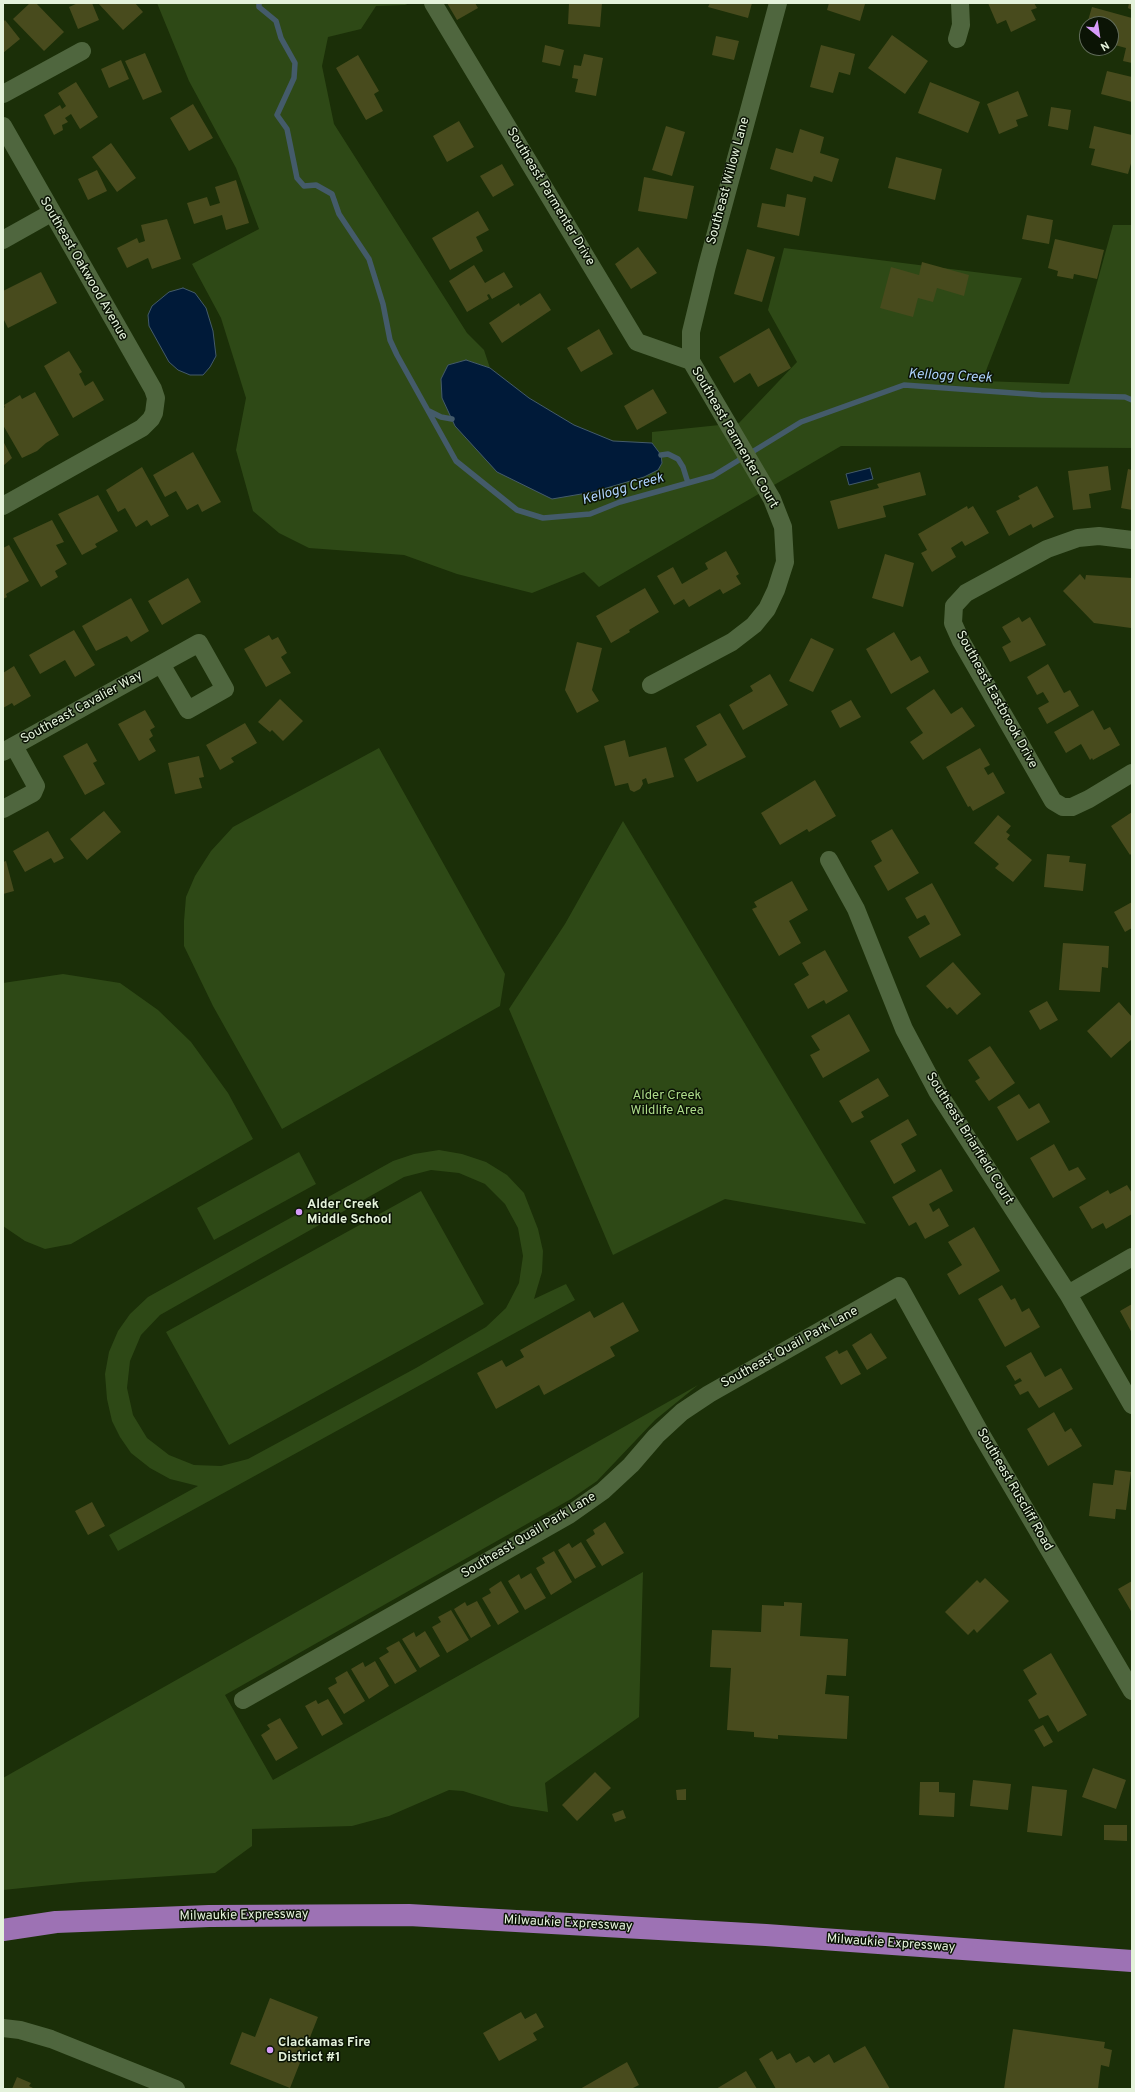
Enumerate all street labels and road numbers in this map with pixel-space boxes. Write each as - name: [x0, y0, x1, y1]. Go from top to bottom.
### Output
- street label: Southeast Willow Lane: [704, 116, 754, 246]
- street label: Southeast Parmenter Drive: [503, 125, 597, 269]
- street label: Southeast Oakwood Avenue: [36, 195, 130, 343]
- street label: Southeast Parmenter Court: [687, 365, 781, 511]
- street label: Southeast Eastbrook Drive: [952, 629, 1040, 771]
- street label: Southeast Cavalier Way: [18, 668, 146, 748]
- street label: Southeast Briarfield Court: [922, 1070, 1016, 1208]
- street label: Southeast Quail Park Lane: [719, 1304, 861, 1392]
- street label: Southeast Ruscliff Road: [973, 1426, 1055, 1554]
- street label: Southeast Quail Park Lane: [459, 1490, 599, 1582]
- street label: Milwaukie Expressway: [179, 1907, 309, 1925]
- street label: Milwaukie Expressway: [503, 1913, 633, 1935]
- street label: Milwaukie Expressway: [826, 1932, 956, 1956]

